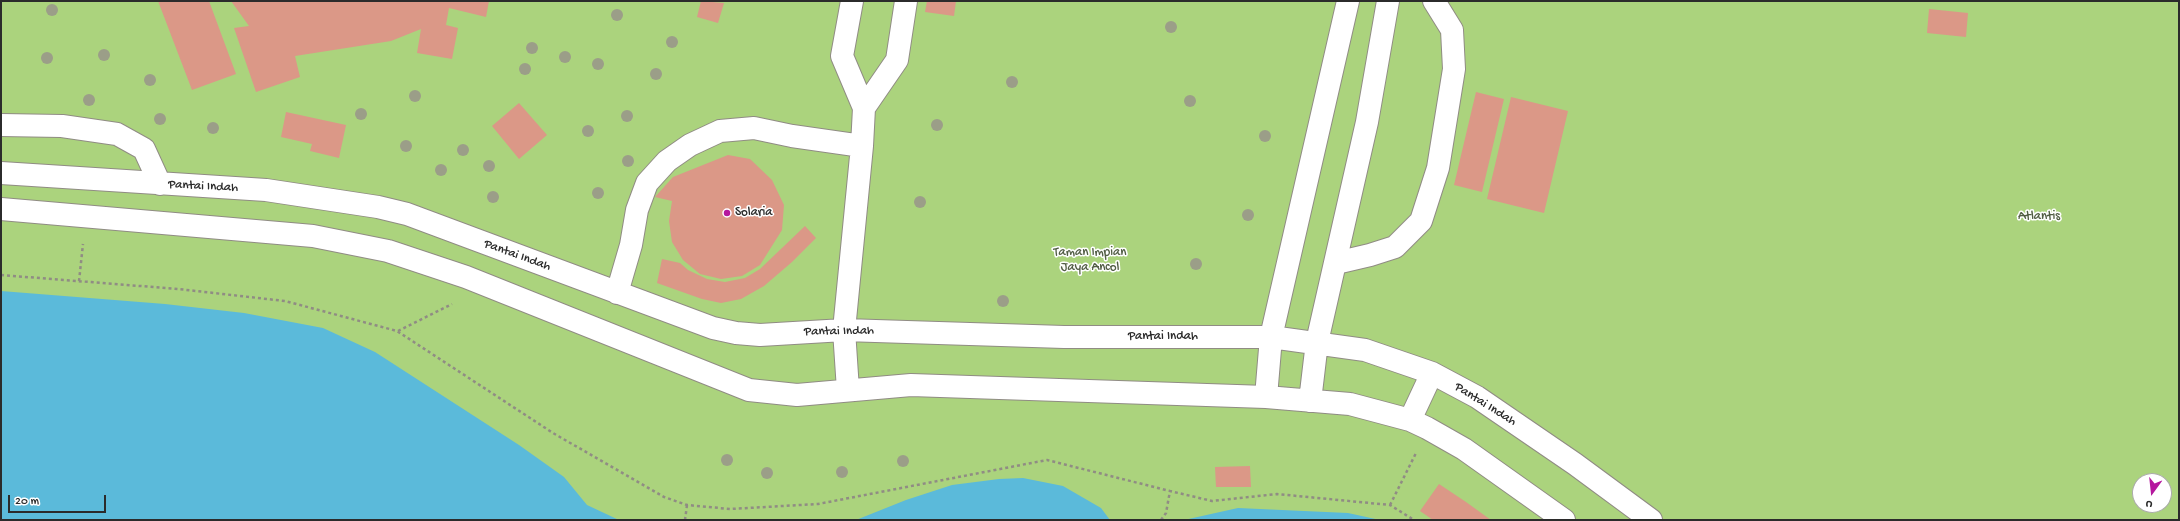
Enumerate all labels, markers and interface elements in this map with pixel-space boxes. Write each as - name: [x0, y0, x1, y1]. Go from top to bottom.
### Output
- street label: Pantai Indah: [168, 177, 238, 197]
- place label: Solaria: [735, 205, 772, 221]
- marker: Solaria: [722, 208, 732, 218]
- park label: Atlantis: [2018, 209, 2060, 225]
- street label: Pantai Indah: [481, 237, 553, 275]
- park label: Taman Impian Jaya Ancol: [1054, 245, 1126, 276]
- street label: Pantai Indah: [804, 324, 874, 340]
- street label: Pantai Indah: [1128, 329, 1198, 345]
- street label: Pantai Indah: [1451, 380, 1519, 430]
- north arrow: [2132, 473, 2172, 513]
- scale bar: [10, 487, 108, 513]
- text: 20 m: [15, 495, 39, 509]
- text: U: [2145, 497, 2154, 510]

